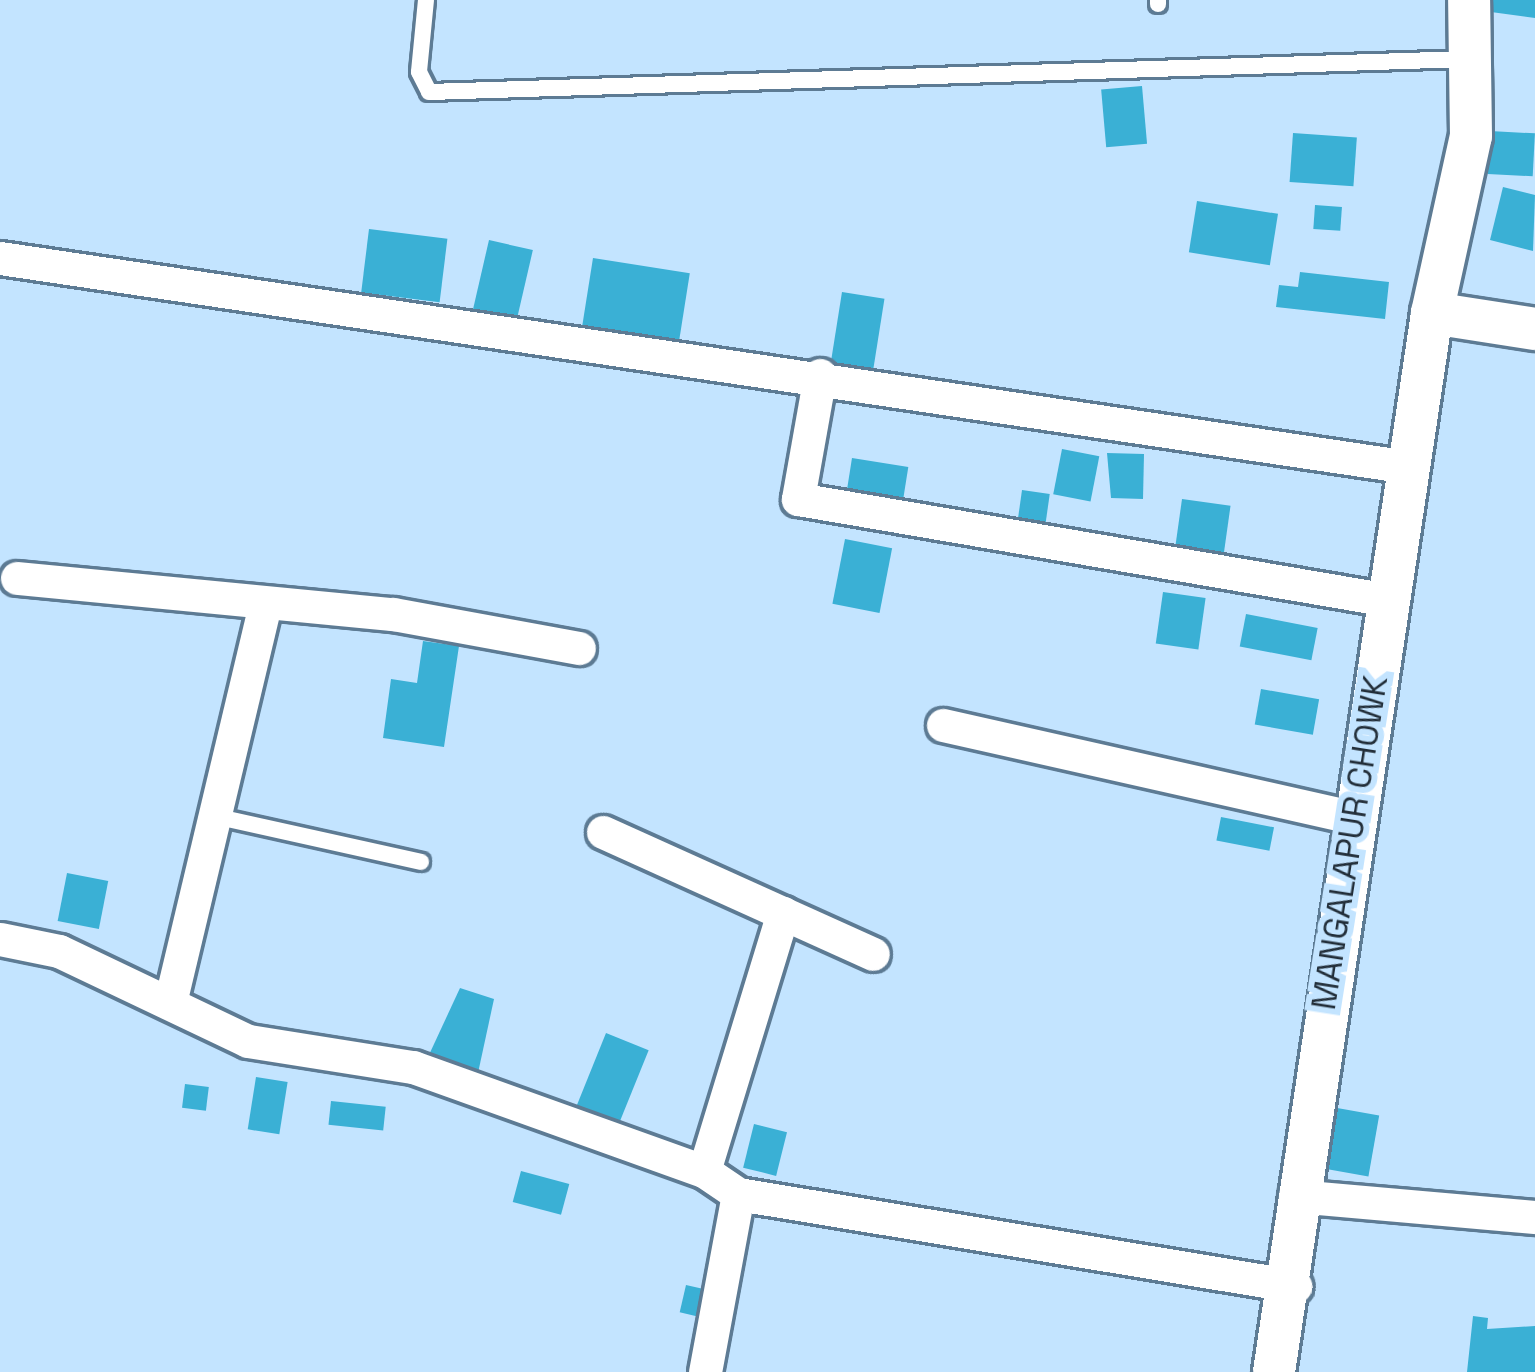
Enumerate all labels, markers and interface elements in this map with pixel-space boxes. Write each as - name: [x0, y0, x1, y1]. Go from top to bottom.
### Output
- street label: MANGALAPUR CHOWK: [1305, 673, 1397, 1013]

